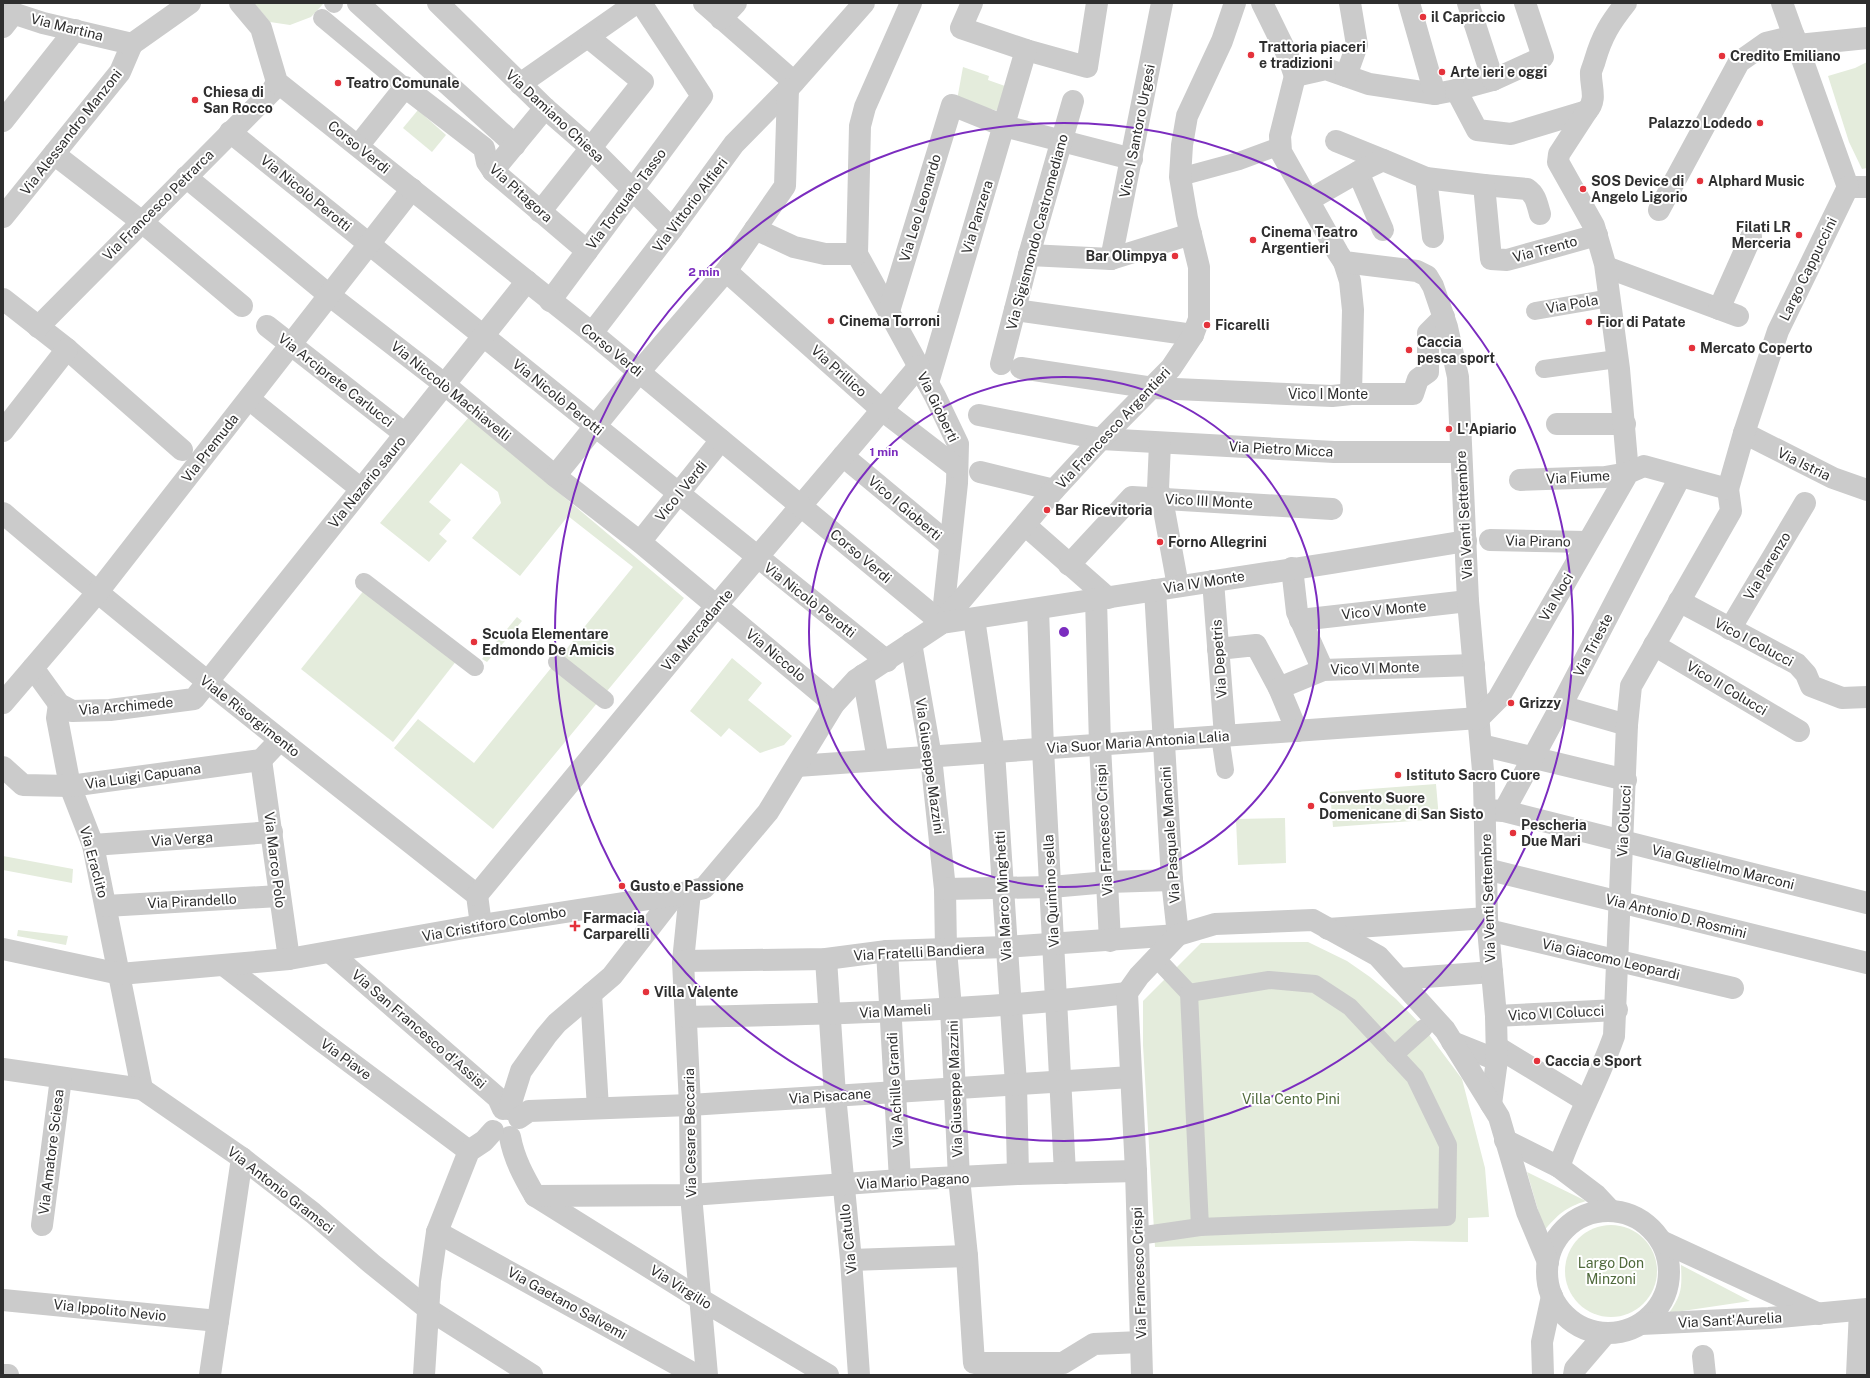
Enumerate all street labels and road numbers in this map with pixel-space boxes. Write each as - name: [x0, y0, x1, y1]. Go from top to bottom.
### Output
- street label: Via Martina: [29, 10, 105, 44]
- street label: Vico I Santoro Urgesi: [1116, 63, 1158, 199]
- street label: Via Alessandro Manzoni: [17, 66, 125, 198]
- street label: Via Damiano Chiesa: [503, 66, 607, 166]
- street label: Corso Verdi: [325, 117, 393, 177]
- street label: Via Sigismondo Castromediano: [1003, 132, 1071, 332]
- street label: Via Torquato Tasso: [583, 145, 669, 253]
- street label: Via Francesco Petrarca: [99, 146, 217, 264]
- street label: Via Nicolò Perotti: [257, 152, 355, 234]
- street label: Via Leo Leonardo: [896, 152, 944, 264]
- street label: Via Vittorio Alfieri: [649, 155, 731, 255]
- street label: Via Pitagora: [486, 161, 556, 225]
- street label: Via Panzera: [958, 178, 996, 256]
- street label: Largo Cappuccini: [1776, 215, 1840, 323]
- street label: Via Trento: [1511, 233, 1579, 265]
- street label: Via Pola: [1545, 292, 1599, 316]
- street label: Corso Verdi: [578, 320, 646, 380]
- street label: Via Arciprete Carlucci: [275, 330, 397, 430]
- street label: Via Niccolò Machiavelli: [388, 338, 514, 444]
- street label: Via Prillico: [808, 342, 870, 400]
- street label: Via Nicolò Perotti: [509, 356, 607, 438]
- street label: Via Francesco Argentieri: [1053, 364, 1173, 492]
- street label: Via Gioberti: [914, 369, 962, 445]
- street label: Vico I Monte: [1288, 386, 1368, 402]
- street label: Via Premuda: [178, 411, 242, 485]
- street label: Via Nazario sauro: [325, 433, 409, 531]
- street label: Via Pietro Micca: [1228, 438, 1334, 460]
- street label: Via Istria: [1775, 444, 1833, 484]
- street label: Via Venti Settembre: [1453, 450, 1475, 580]
- street label: Vico I Verdi: [652, 458, 710, 524]
- street label: Via Fiume: [1546, 467, 1610, 487]
- street label: Vico I Gioberti: [865, 473, 945, 543]
- street label: Vico III Monte: [1165, 491, 1253, 511]
- street label: Corso Verdi: [827, 526, 895, 586]
- street label: Via Parenzo: [1740, 529, 1794, 603]
- street label: Via Pirano: [1505, 532, 1571, 550]
- street label: Via Nicolò Perotti: [761, 559, 859, 641]
- street label: Via IV Monte: [1162, 568, 1246, 596]
- street label: Via Noci: [1536, 570, 1576, 624]
- street label: Via Mercadante: [658, 586, 736, 674]
- street label: Vico V Monte: [1341, 598, 1427, 622]
- street label: Via Trieste: [1570, 611, 1616, 679]
- street label: Vico I Colucci: [1712, 614, 1796, 670]
- street label: Via Depetris: [1208, 619, 1230, 699]
- street label: Via Niccolo: [743, 625, 809, 685]
- street label: Vico VI Monte: [1330, 658, 1420, 678]
- street label: Vico II Colucci: [1684, 658, 1770, 718]
- street label: Viale Risorgimento: [197, 672, 303, 760]
- street label: Via Archimede: [78, 694, 174, 718]
- street label: Via Giuseppe Mazzini: [913, 697, 947, 835]
- street label: Via Suor Maria Antonia Lalia: [1046, 728, 1230, 756]
- street label: Via Luigi Capuana: [84, 760, 202, 792]
- street label: Via Francesco Crispi: [1093, 764, 1115, 896]
- street label: Via Pasquale Mancini: [1157, 766, 1183, 904]
- street label: Via Colucci: [1614, 785, 1634, 857]
- street label: Via Marco Polo: [261, 811, 289, 909]
- street label: Via Eraclito: [77, 824, 111, 900]
- street label: Via Verga: [151, 829, 213, 849]
- street label: Via Marco Minghetti: [992, 830, 1014, 962]
- street label: Via Venti Settembre: [1478, 833, 1498, 963]
- street label: Via Quintino sella: [1040, 834, 1062, 948]
- street label: Via Guglielmo Marconi: [1650, 841, 1796, 893]
- street label: Via Pirandello: [147, 891, 237, 911]
- street label: Via Antonio D. Rosmini: [1604, 891, 1748, 941]
- street label: Via Cristiforo Colombo: [421, 903, 567, 945]
- street label: Via Giacomo Leopardi: [1540, 935, 1682, 983]
- street label: Via Fratelli Bandiera: [853, 941, 985, 963]
- street label: Via San Francesco d'Assisi: [349, 966, 489, 1092]
- street label: Via Mameli: [859, 1001, 931, 1021]
- street label: Vico VI Colucci: [1507, 1002, 1605, 1024]
- street label: Via Giuseppe Mazzini: [945, 1020, 965, 1158]
- street label: Via Achille Grandi: [884, 1032, 906, 1148]
- street label: Via Piave: [318, 1035, 375, 1083]
- street label: Via Cesare Beccaria: [681, 1068, 699, 1198]
- street label: Via Pisacane: [788, 1085, 872, 1107]
- street label: Via Amatore Sciesa: [35, 1088, 67, 1216]
- street label: Via Antonio Gramsci: [224, 1143, 338, 1237]
- street label: Via Mario Pagano: [856, 1170, 970, 1192]
- street label: Via Catullo: [836, 1203, 860, 1275]
- street label: Via Francesco Crispi: [1129, 1207, 1149, 1339]
- street label: Via Virgilio: [647, 1262, 715, 1312]
- street label: Via Gaetano Salvemi: [505, 1264, 629, 1342]
- street label: Via Ippolito Nevio: [53, 1296, 167, 1324]
- street label: Via Sant'Aurelia: [1678, 1309, 1782, 1331]

